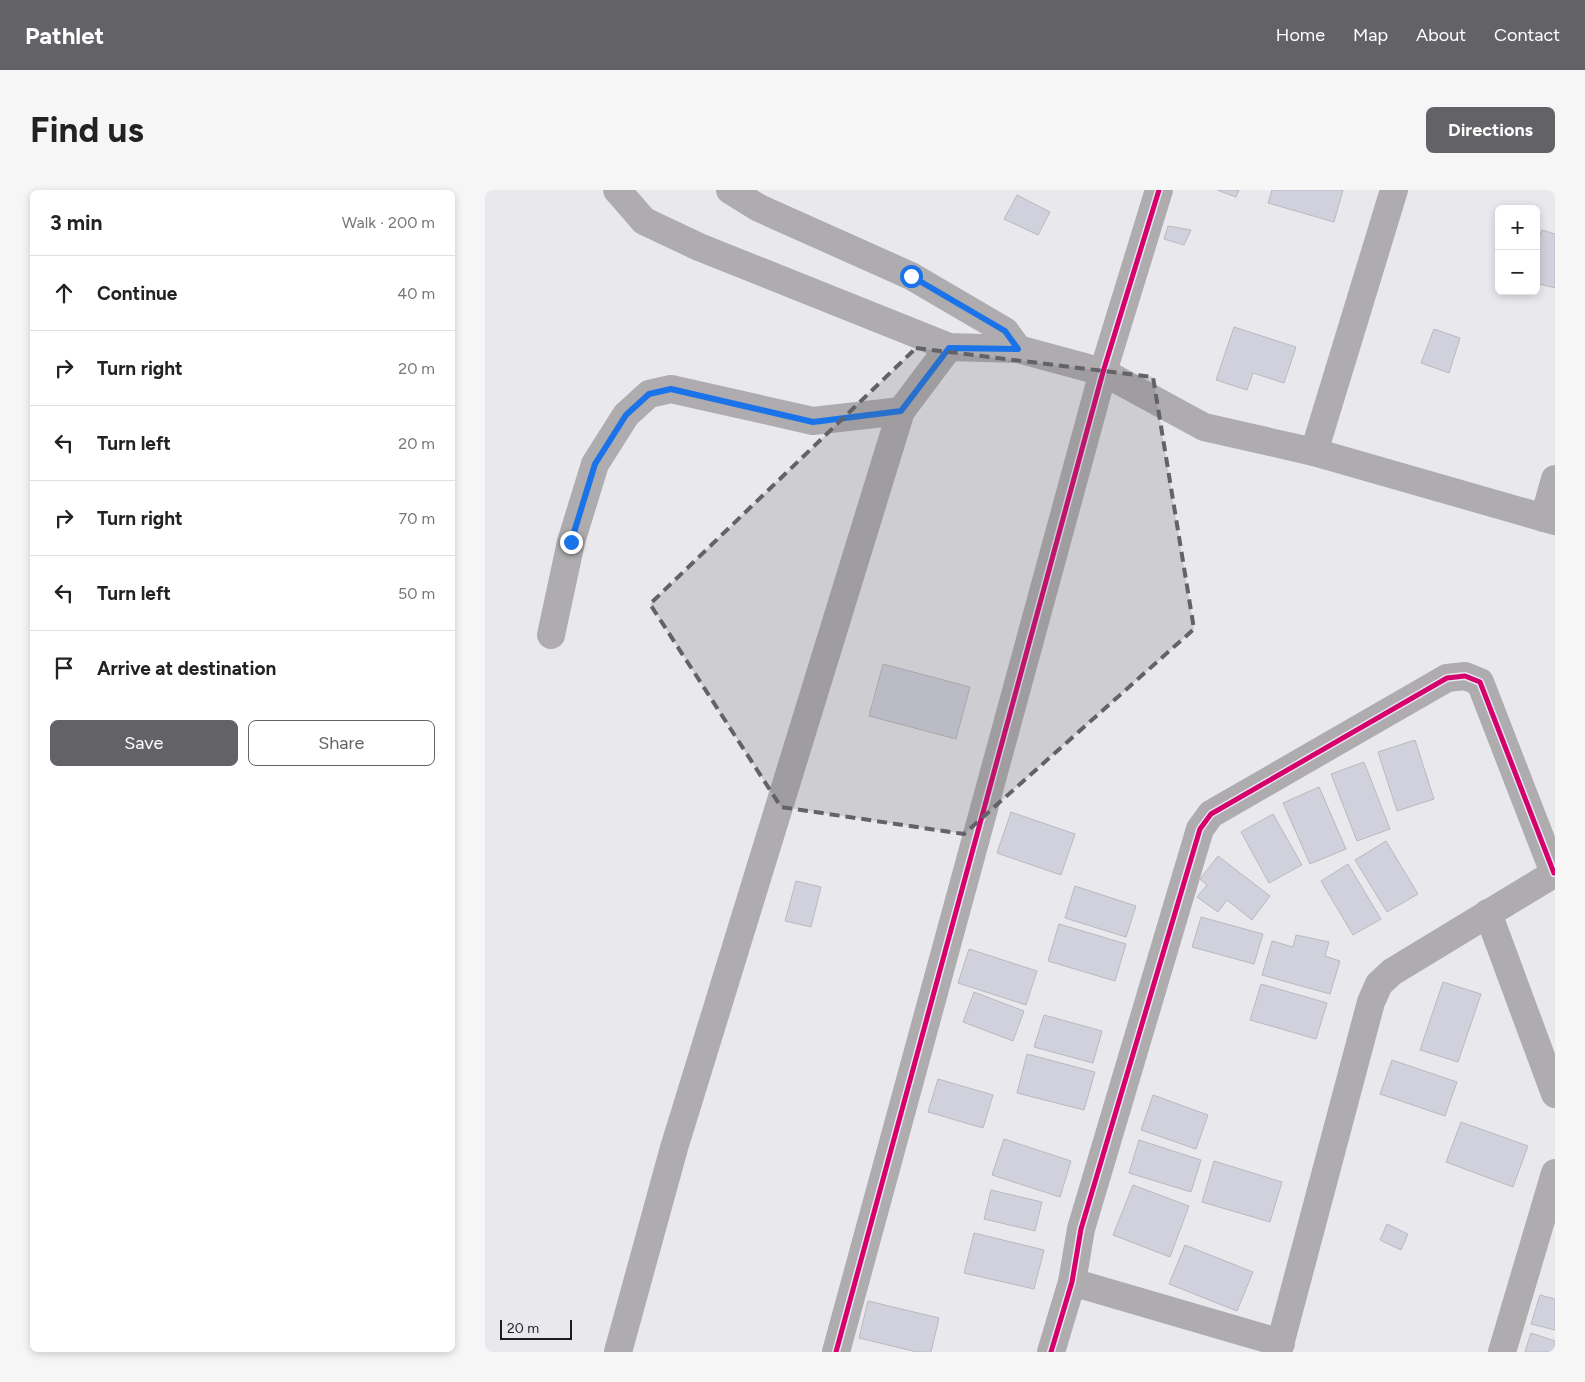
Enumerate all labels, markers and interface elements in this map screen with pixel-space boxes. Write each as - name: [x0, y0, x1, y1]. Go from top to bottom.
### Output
- text: Pathlet: [25, 21, 104, 50]
- text: Home: [1276, 24, 1325, 46]
- text: Map: [1353, 24, 1388, 46]
- text: About: [1416, 24, 1466, 46]
- text: Contact: [1494, 24, 1560, 46]
- button: Directions: [1426, 107, 1555, 153]
- text: Find us: [30, 109, 144, 151]
- map controls: [1495, 205, 1540, 295]
- button: +: [1495, 205, 1540, 250]
- text: 3 min: [50, 210, 102, 235]
- text: Walk · 200 m: [342, 213, 435, 232]
- button: −: [1495, 250, 1540, 295]
- route start: [900, 265, 923, 288]
- icon: ahead: [50, 279, 78, 307]
- text: Continue: [97, 282, 177, 305]
- text: 40 m: [397, 284, 435, 303]
- icon: right: [50, 354, 78, 382]
- text: Turn right: [97, 357, 183, 380]
- text: 20 m: [398, 359, 435, 378]
- icon: left: [50, 429, 78, 457]
- text: Turn left: [97, 432, 171, 455]
- text: 20 m: [398, 434, 435, 453]
- icon: right: [50, 504, 78, 532]
- text: Turn right: [97, 507, 183, 530]
- text: 70 m: [399, 509, 435, 528]
- route end: [560, 531, 583, 554]
- icon: left: [50, 579, 78, 607]
- text: Turn left: [97, 582, 171, 605]
- text: 50 m: [398, 584, 435, 603]
- icon: arrive: [50, 654, 78, 682]
- text: Arrive at destination: [97, 657, 276, 680]
- button: Save: [50, 720, 238, 766]
- button: Share: [248, 720, 435, 766]
- scale bar: [500, 1317, 573, 1340]
- text: 20 m: [507, 1320, 539, 1337]

